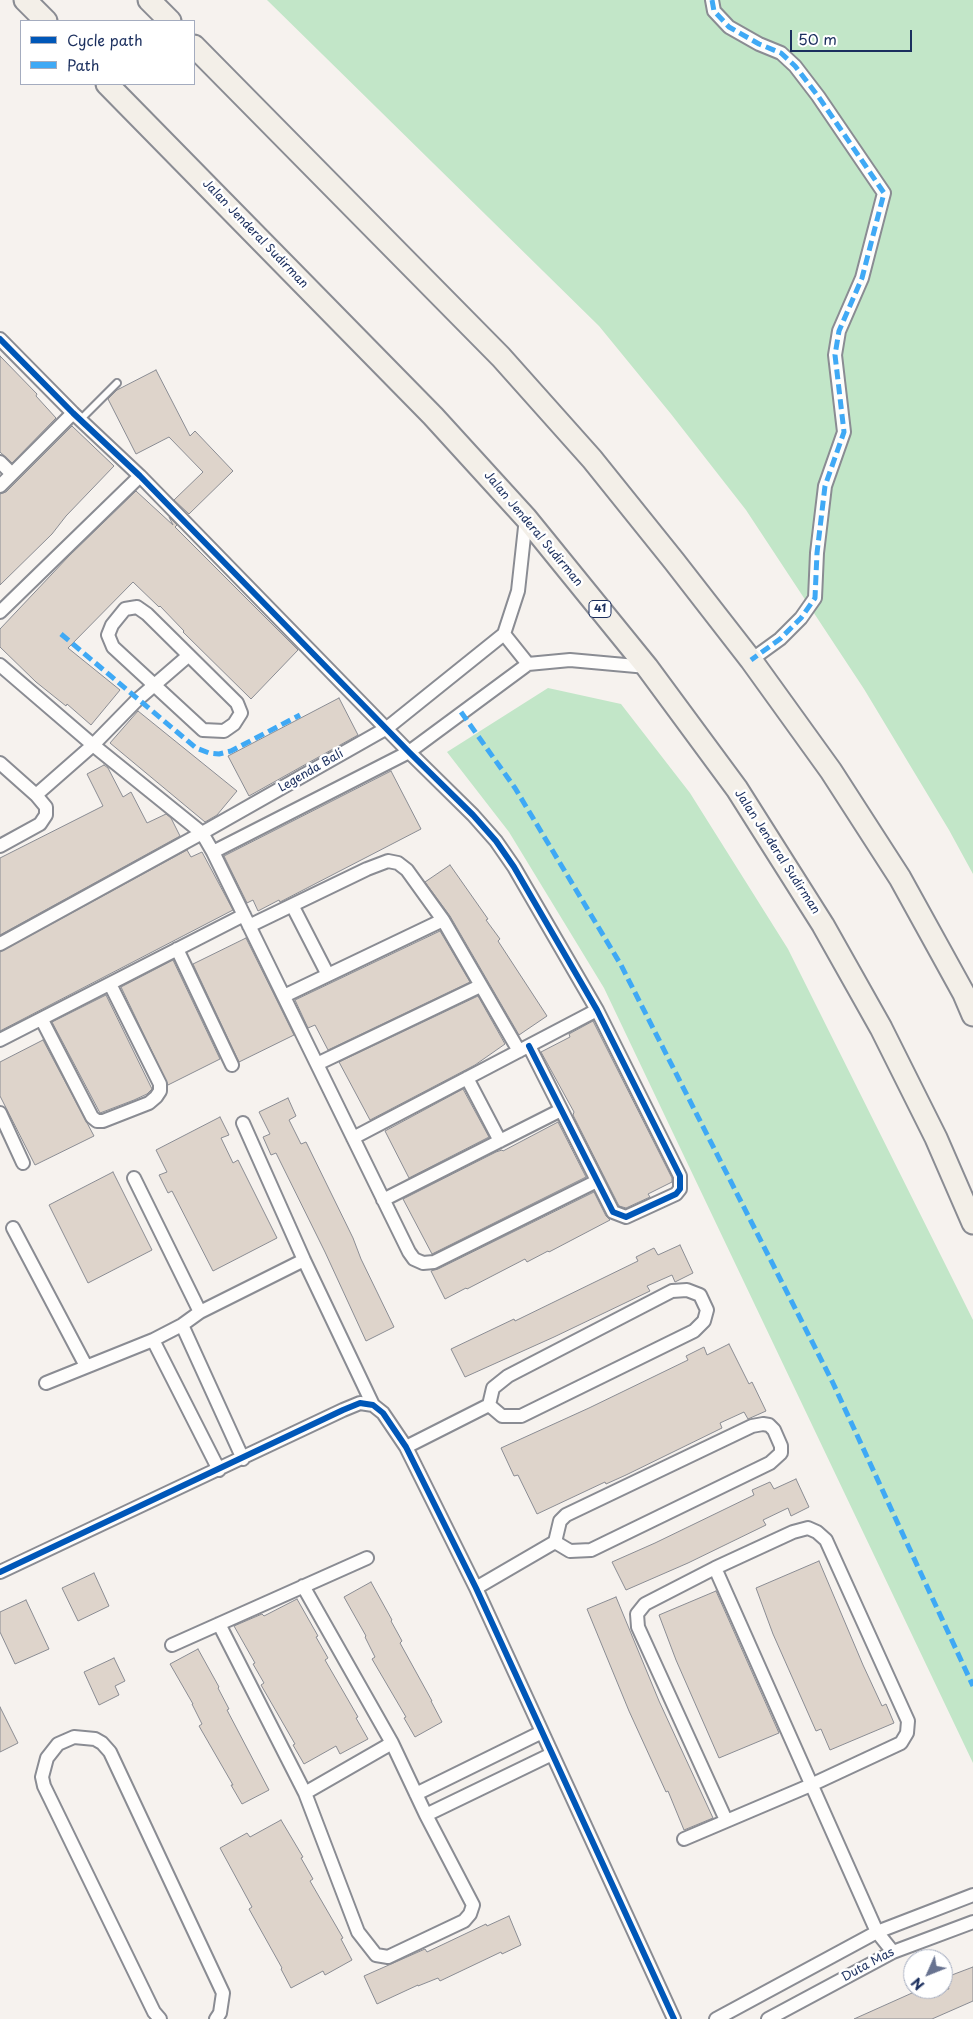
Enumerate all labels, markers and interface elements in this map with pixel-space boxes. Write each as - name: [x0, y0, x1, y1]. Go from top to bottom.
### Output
- legend: [20, 20, 195, 85]
- scale bar: [793, 20, 916, 52]
- text: 50 m: [798, 27, 837, 50]
- text: Cycle path: [67, 28, 143, 51]
- text: Path: [67, 53, 99, 76]
- street label: Jalan Jenderal Sudirman: [199, 177, 311, 291]
- street label: Jalan Jenderal Sudirman: [481, 469, 585, 589]
- road number: 41: [589, 600, 611, 618]
- street label: Legenda Bali: [276, 747, 346, 795]
- street label: Jalan Jenderal Sudirman: [731, 787, 823, 917]
- street label: Duta Mas: [839, 1945, 897, 1985]
- north arrow: [903, 1949, 953, 1999]
- text: N: [906, 1973, 929, 1995]

